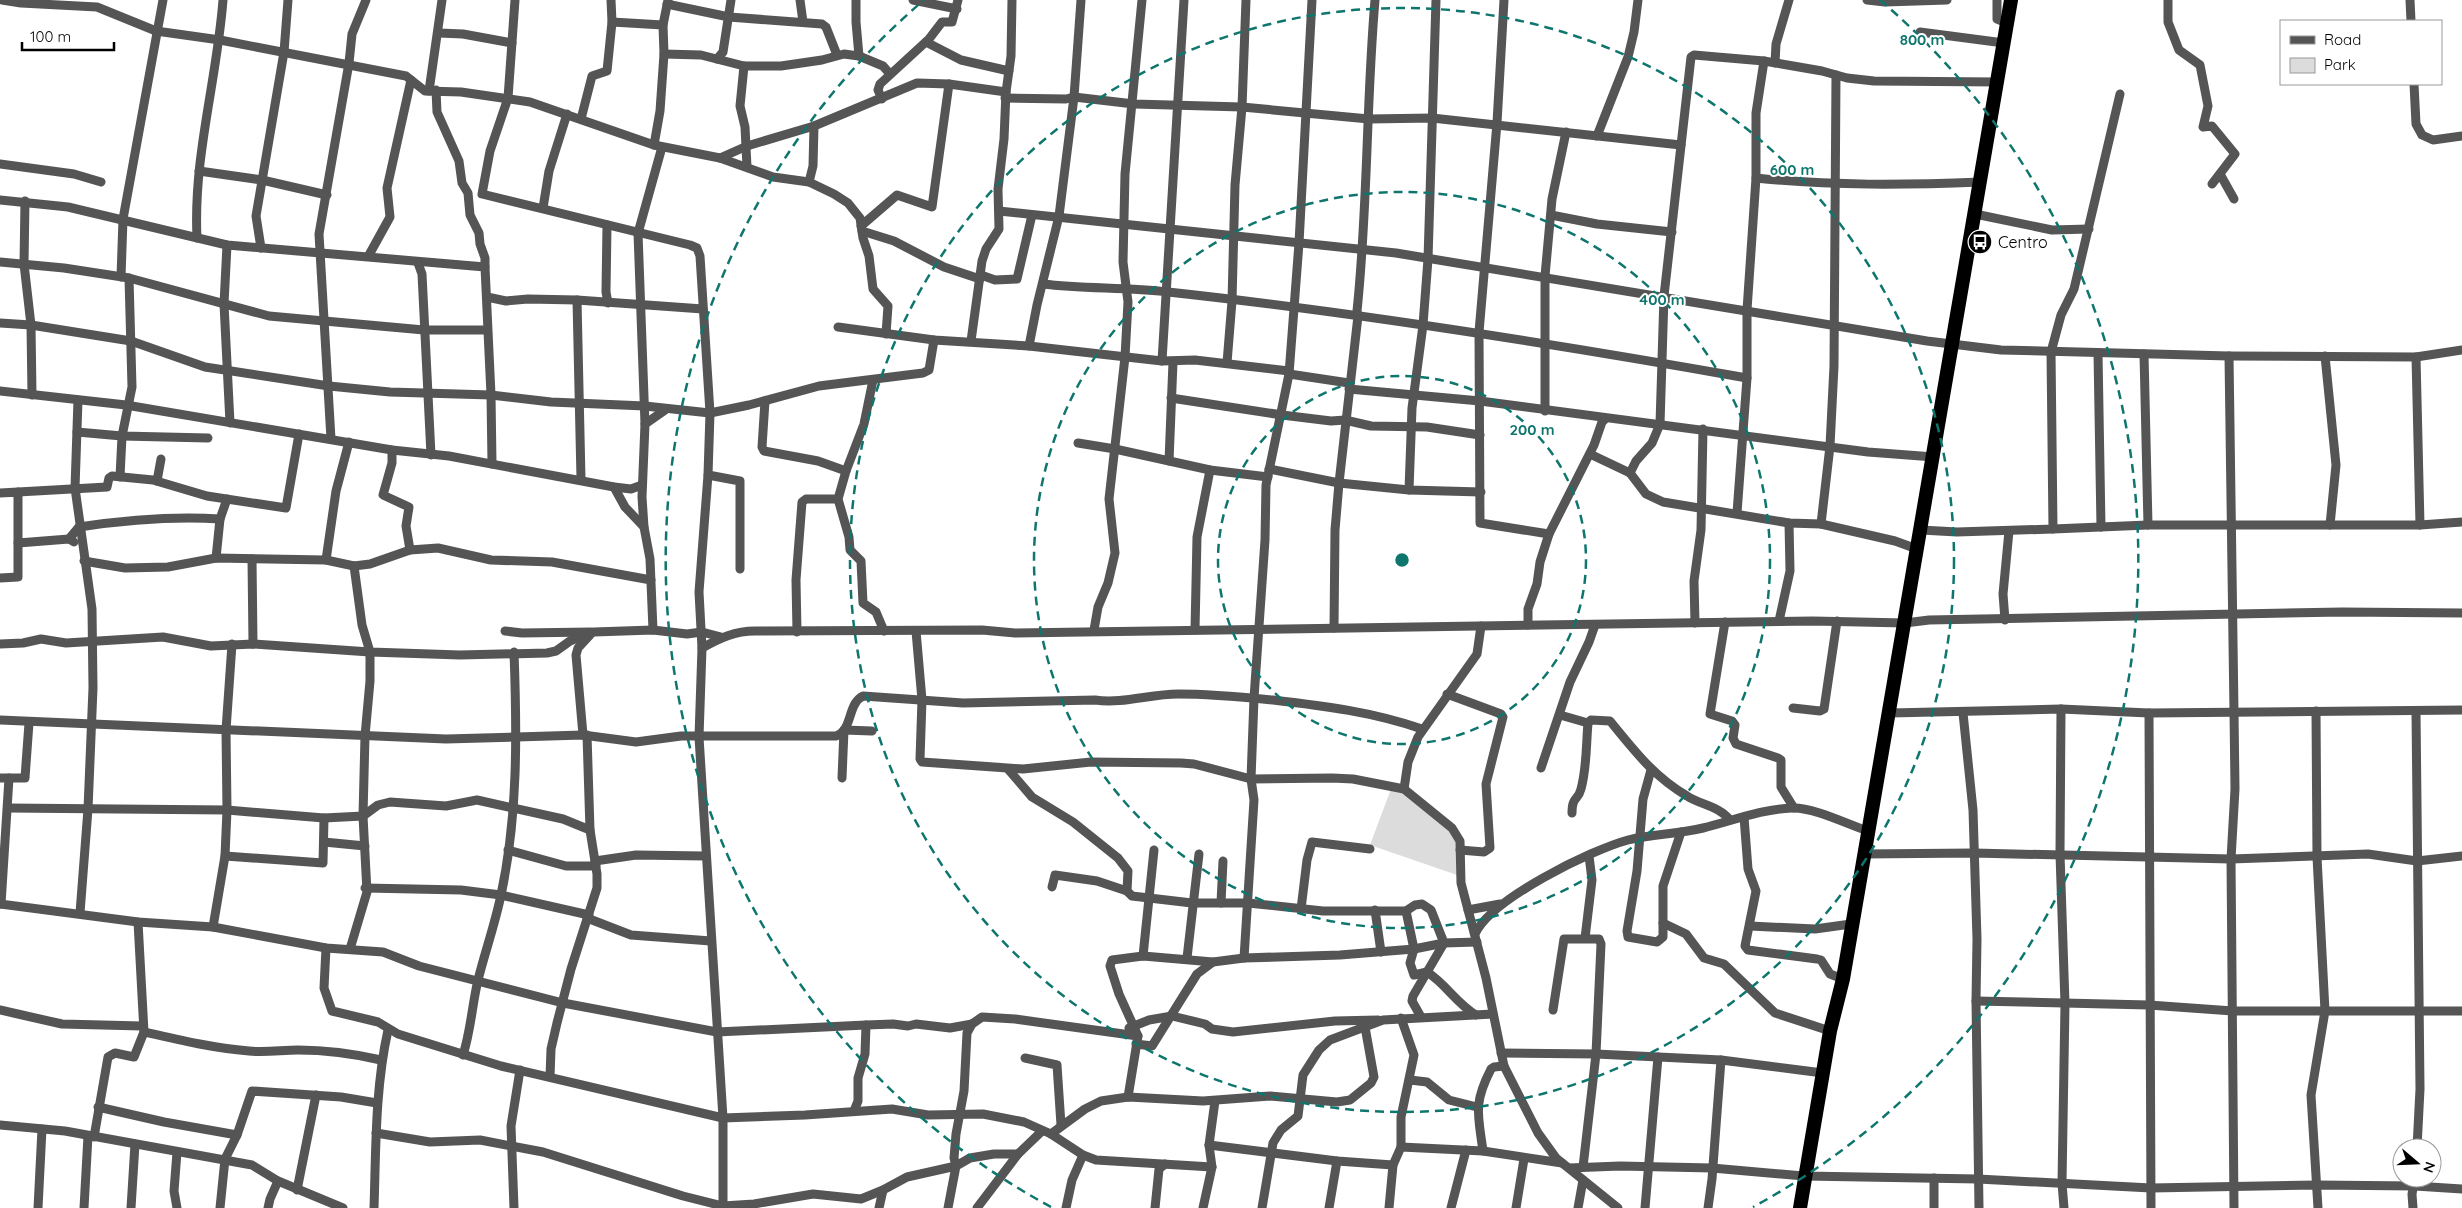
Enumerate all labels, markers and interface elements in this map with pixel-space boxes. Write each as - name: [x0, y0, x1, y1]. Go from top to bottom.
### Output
- scale bar: [22, 20, 115, 52]
- legend: [2280, 20, 2442, 85]
- text: 100 m: [30, 27, 71, 46]
- text: 800 m: [1900, 30, 1944, 49]
- text: Road: [2324, 30, 2361, 49]
- text: Park: [2324, 55, 2356, 74]
- text: 600 m: [1770, 160, 1814, 179]
- bus stop icon: Centro: [1967, 229, 1993, 255]
- place label: Centro: [1998, 232, 2048, 252]
- text: 400 m: [1639, 290, 1685, 309]
- text: 200 m: [1510, 420, 1555, 439]
- centre of rings: [1393, 551, 1411, 569]
- north arrow: [2392, 1138, 2442, 1188]
- text: N: [2419, 1159, 2439, 1175]

